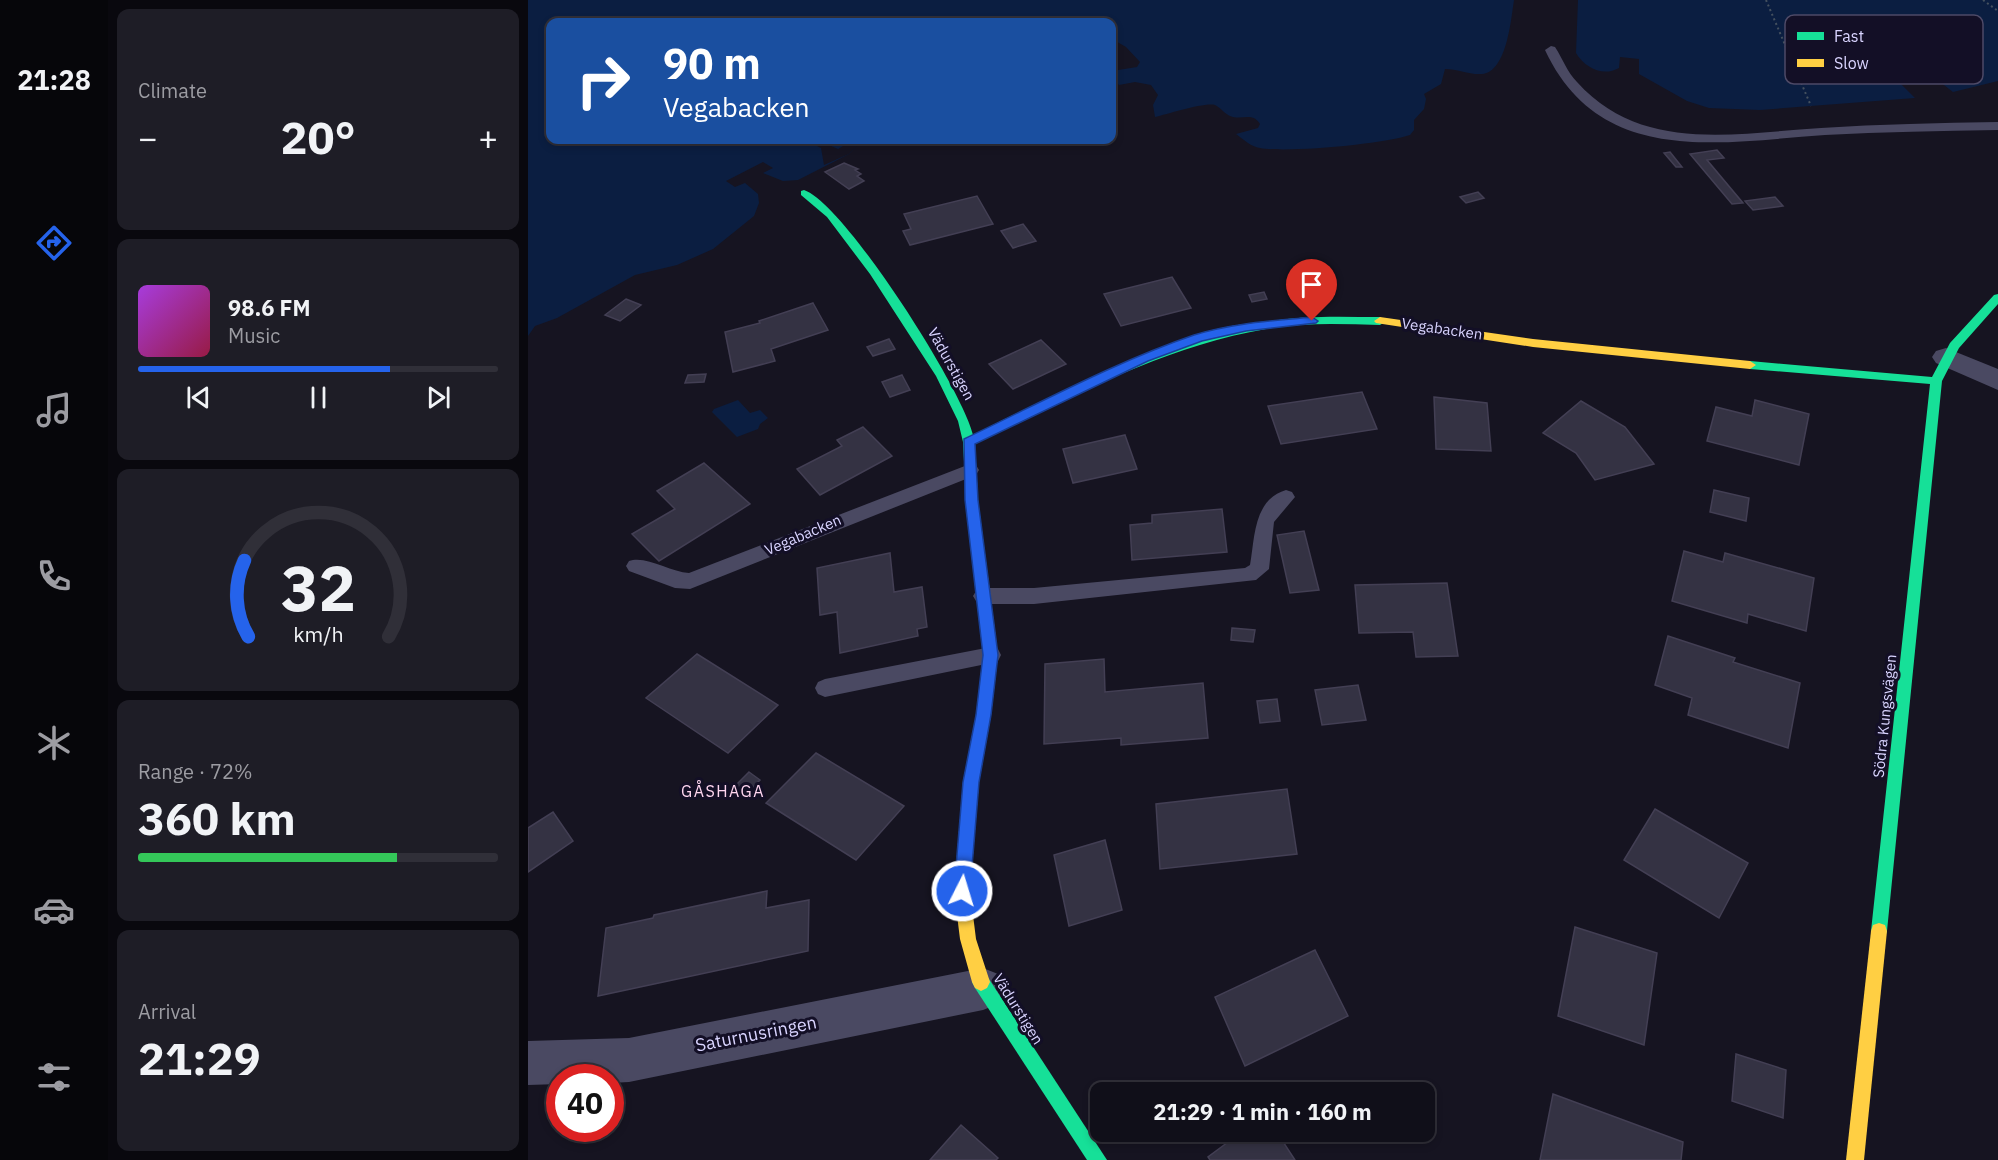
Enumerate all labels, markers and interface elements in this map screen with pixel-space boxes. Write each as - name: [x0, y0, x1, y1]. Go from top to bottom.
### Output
- legend: [1785, 15, 1983, 84]
- text: Fast: [1834, 26, 1864, 46]
- text: 90 m: [663, 36, 761, 91]
- icon: right: [564, 42, 642, 120]
- text: Slow: [1834, 53, 1869, 73]
- text: 21:28: [17, 62, 91, 97]
- text: Climate: [138, 77, 207, 104]
- text: Vegabacken: [663, 89, 810, 124]
- text: 20°: [280, 108, 356, 166]
- text: −: [138, 116, 158, 159]
- text: +: [478, 116, 498, 159]
- icon: directions: [33, 222, 75, 264]
- pin: [1286, 259, 1337, 321]
- icon: arrive: [1295, 268, 1328, 301]
- text: 98.6 FM: [228, 293, 311, 322]
- street label: Vegabacken: [1400, 313, 1484, 344]
- text: Music: [228, 322, 280, 349]
- street label: Vädurstigen: [924, 324, 979, 403]
- icon: previous: [182, 381, 215, 414]
- icon: pause: [302, 381, 335, 414]
- icon: next: [422, 381, 455, 414]
- icon: music: [33, 389, 75, 431]
- street label: Vegabacken: [762, 510, 844, 559]
- text: 32: [281, 547, 355, 628]
- icon: phone: [33, 555, 75, 597]
- text: km/h: [293, 620, 343, 648]
- street label: Södra Kungsvägen: [1869, 653, 1900, 779]
- icon: climate: [33, 722, 75, 764]
- text: Range · 72%: [138, 758, 253, 785]
- district label: GÅSHAGA: [681, 780, 765, 801]
- text: 360 km: [138, 789, 296, 847]
- position arrow: [930, 859, 994, 923]
- icon: car: [33, 889, 75, 931]
- street label: Vädurstigen: [989, 970, 1048, 1048]
- text: Arrival: [138, 998, 196, 1025]
- street label: Saturnusringen: [693, 1010, 819, 1057]
- text: 21:29: [138, 1029, 261, 1087]
- icon: filters: [33, 1056, 75, 1098]
- speed limit sign: 40: [546, 1064, 624, 1142]
- text: 21:29 · 1 min · 160 m: [1153, 1097, 1372, 1126]

